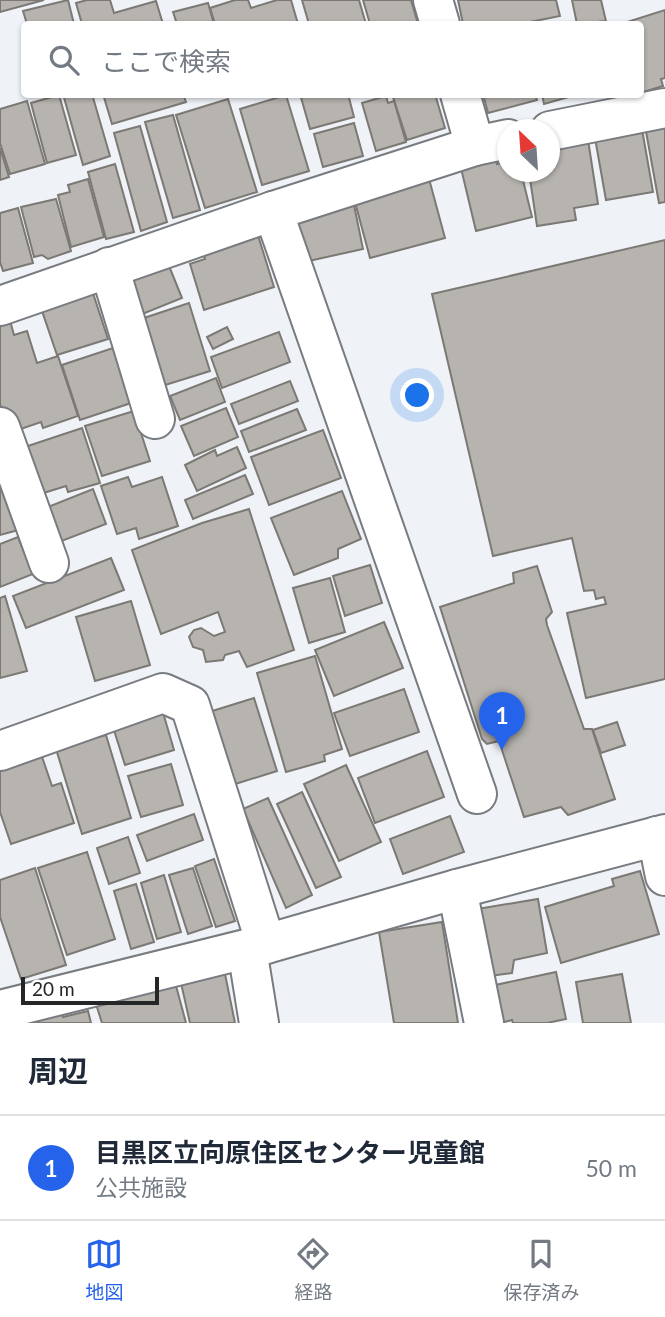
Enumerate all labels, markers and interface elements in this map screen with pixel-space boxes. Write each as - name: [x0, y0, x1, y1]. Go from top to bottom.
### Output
- search box: [21, 21, 644, 98]
- icon: search: [45, 41, 83, 79]
- text: ここで検索: [101, 45, 231, 77]
- north arrow: [497, 119, 560, 182]
- your location: [400, 378, 434, 412]
- pin: 1: [479, 692, 525, 750]
- scale bar: [21, 974, 159, 1006]
- text: 20 m: [32, 977, 75, 1000]
- text: 周辺: [28, 1052, 88, 1088]
- text: 目黒区立向原住区センター児童館: [95, 1136, 485, 1168]
- text: 1: [44, 1154, 58, 1182]
- text: 50 m: [586, 1154, 637, 1182]
- text: 公共施設: [95, 1173, 187, 1201]
- tab: 地図: [85, 1235, 124, 1304]
- tab: 経路: [294, 1235, 333, 1304]
- tab: 保存済み: [503, 1235, 580, 1304]

